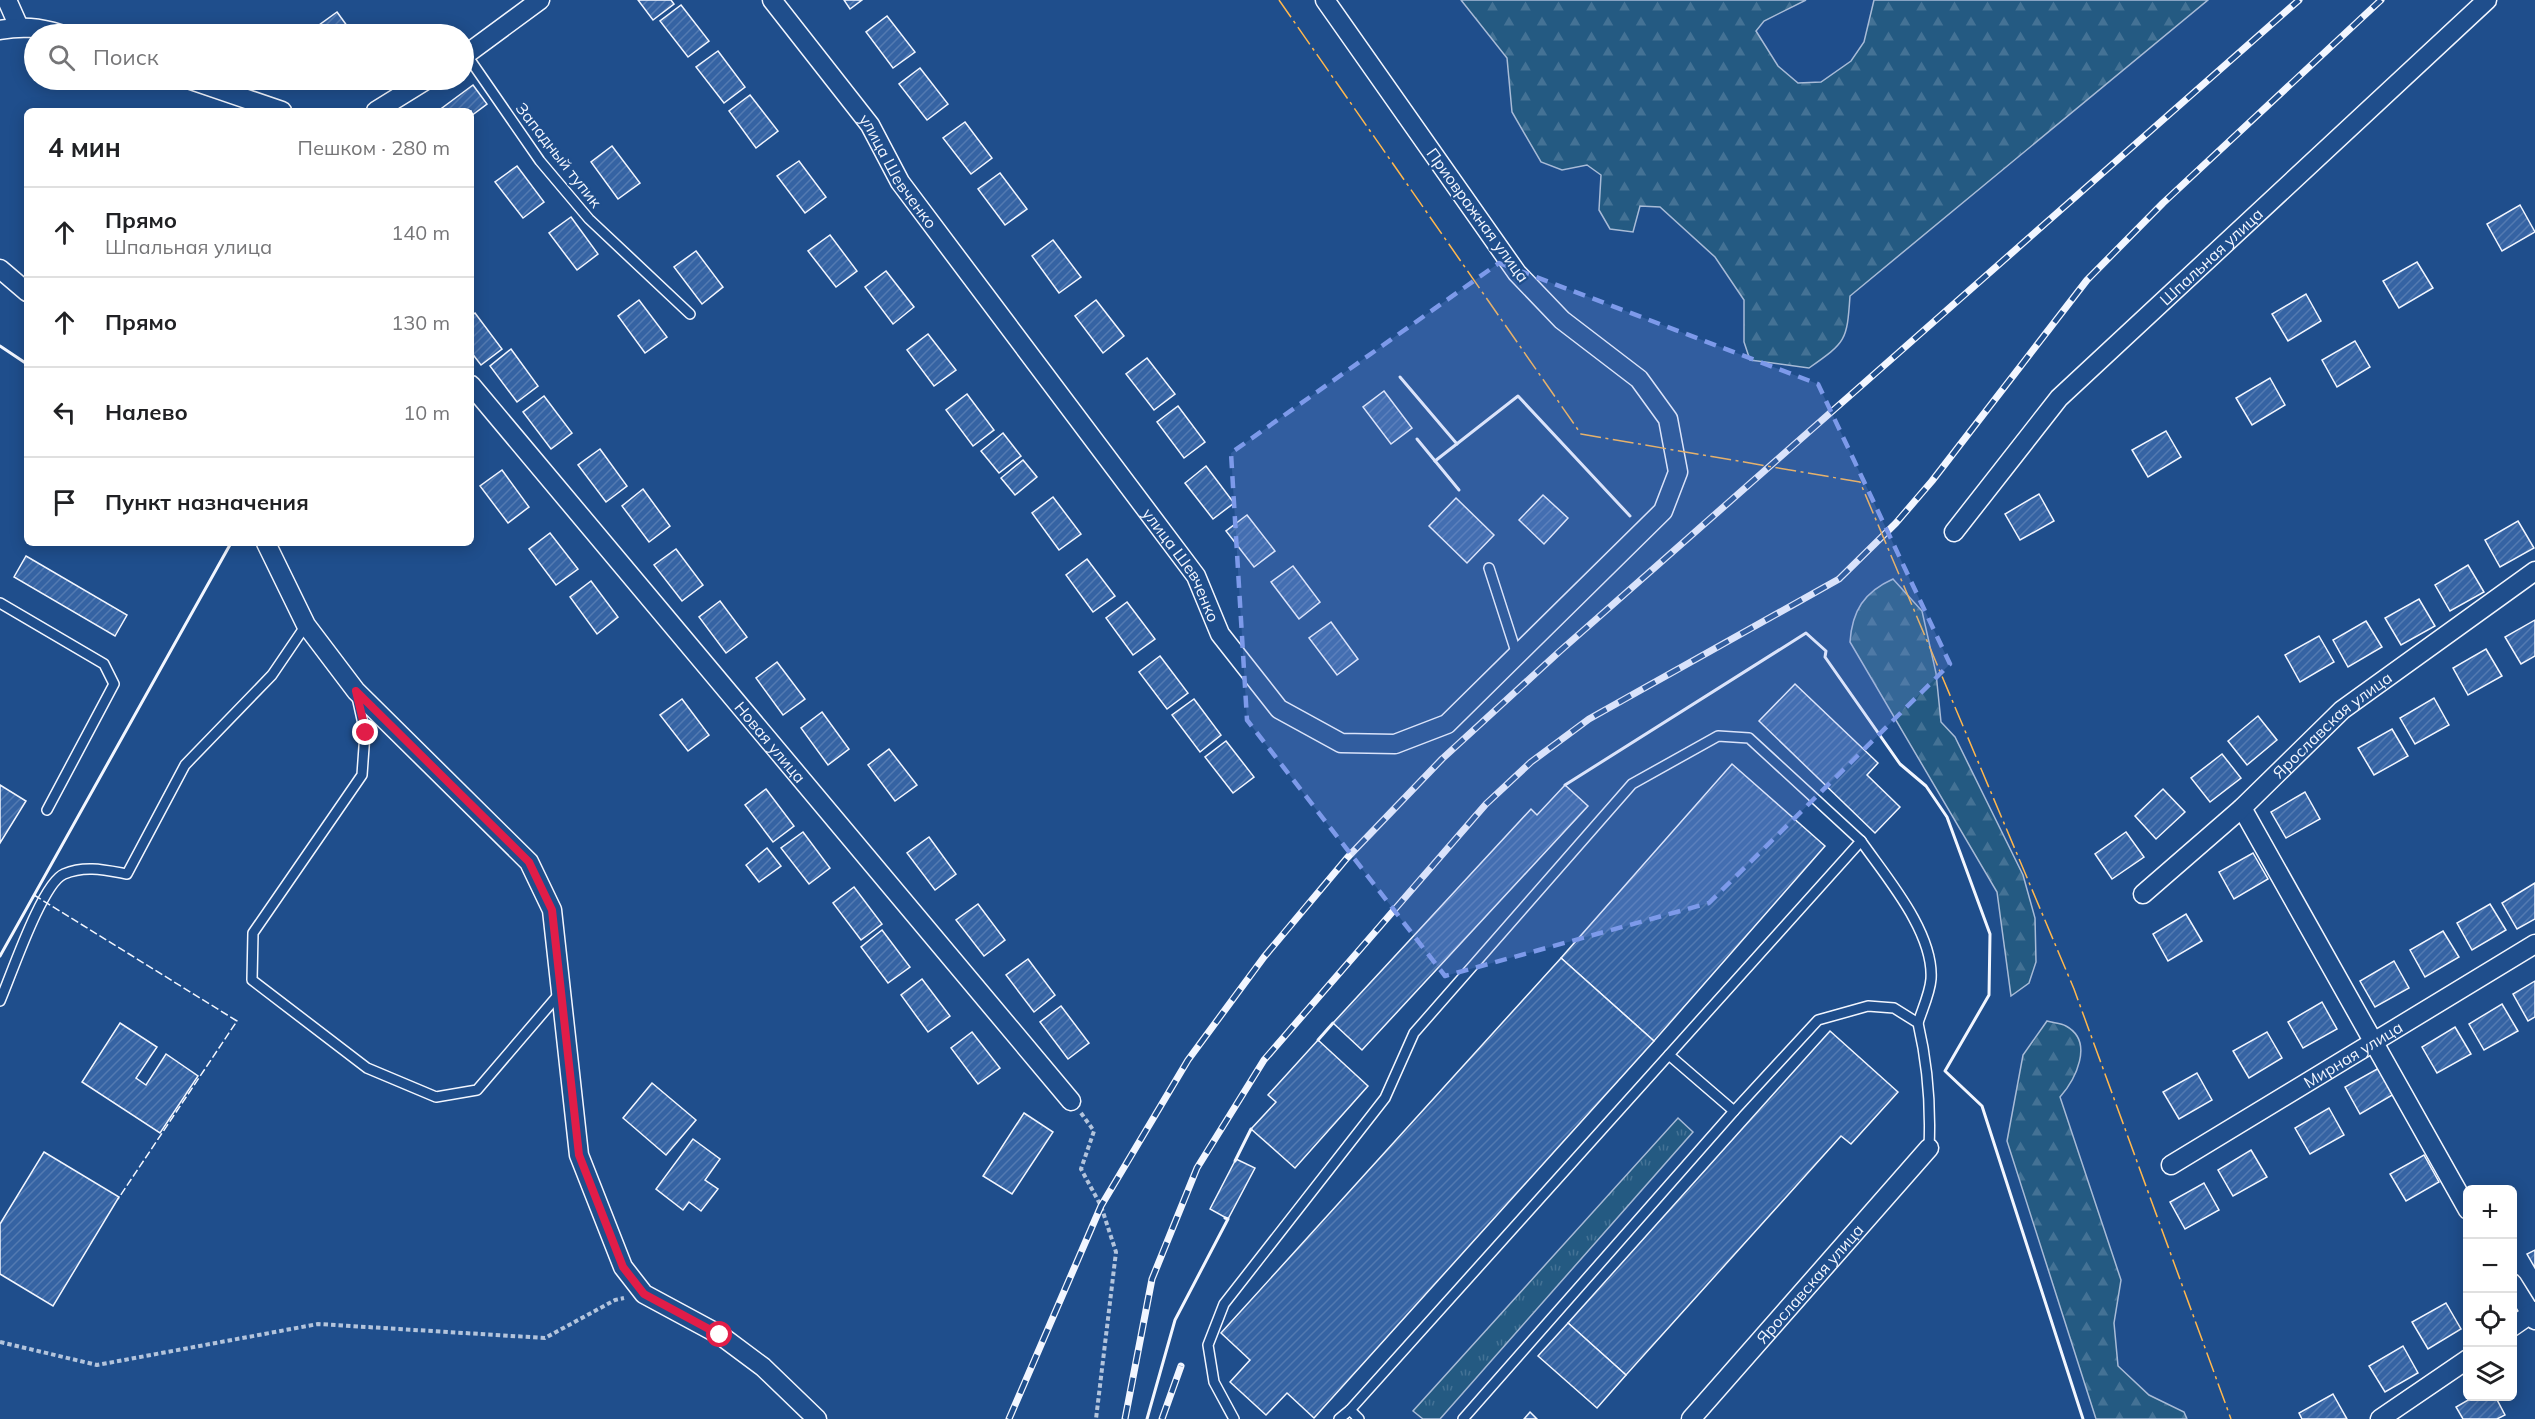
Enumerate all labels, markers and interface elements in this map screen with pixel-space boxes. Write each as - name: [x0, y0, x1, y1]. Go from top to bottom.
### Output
- search box: [24, 24, 474, 90]
- icon: search: [45, 41, 78, 74]
- text: Поиск: [93, 43, 159, 71]
- street label: Западный тупик: [512, 98, 607, 212]
- street label: улица Шевченко: [855, 110, 941, 232]
- text: 4 мин: [48, 131, 121, 164]
- text: Пешком · 280 m: [298, 135, 450, 160]
- street label: Приовражная улица: [1423, 144, 1533, 286]
- street label: Шпальная улица: [2155, 204, 2267, 309]
- text: Прямо: [105, 206, 177, 234]
- icon: ahead: [48, 216, 81, 249]
- text: 140 m: [391, 220, 450, 245]
- text: Шпальная улица: [105, 234, 272, 259]
- icon: ahead: [48, 306, 81, 339]
- text: Прямо: [105, 308, 177, 336]
- text: 130 m: [391, 310, 450, 335]
- icon: left: [48, 396, 81, 429]
- text: Налево: [105, 398, 188, 426]
- text: 10 m: [403, 400, 450, 425]
- icon: arrive: [48, 486, 81, 519]
- text: Пункт назначения: [105, 488, 309, 516]
- street label: улица Шевченко: [1138, 504, 1224, 625]
- street label: Ярославская улица: [2268, 667, 2396, 782]
- street label: Новая улица: [731, 697, 810, 787]
- route end: [352, 719, 378, 745]
- street label: Мирная улица: [2300, 1017, 2406, 1092]
- map controls: [2463, 1185, 2517, 1401]
- button: +: [2463, 1185, 2517, 1239]
- street label: Ярославская улица: [1752, 1220, 1868, 1348]
- button: −: [2463, 1239, 2517, 1293]
- button: locate: [2463, 1293, 2517, 1347]
- route start: [706, 1321, 732, 1347]
- button: layers: [2463, 1347, 2517, 1401]

